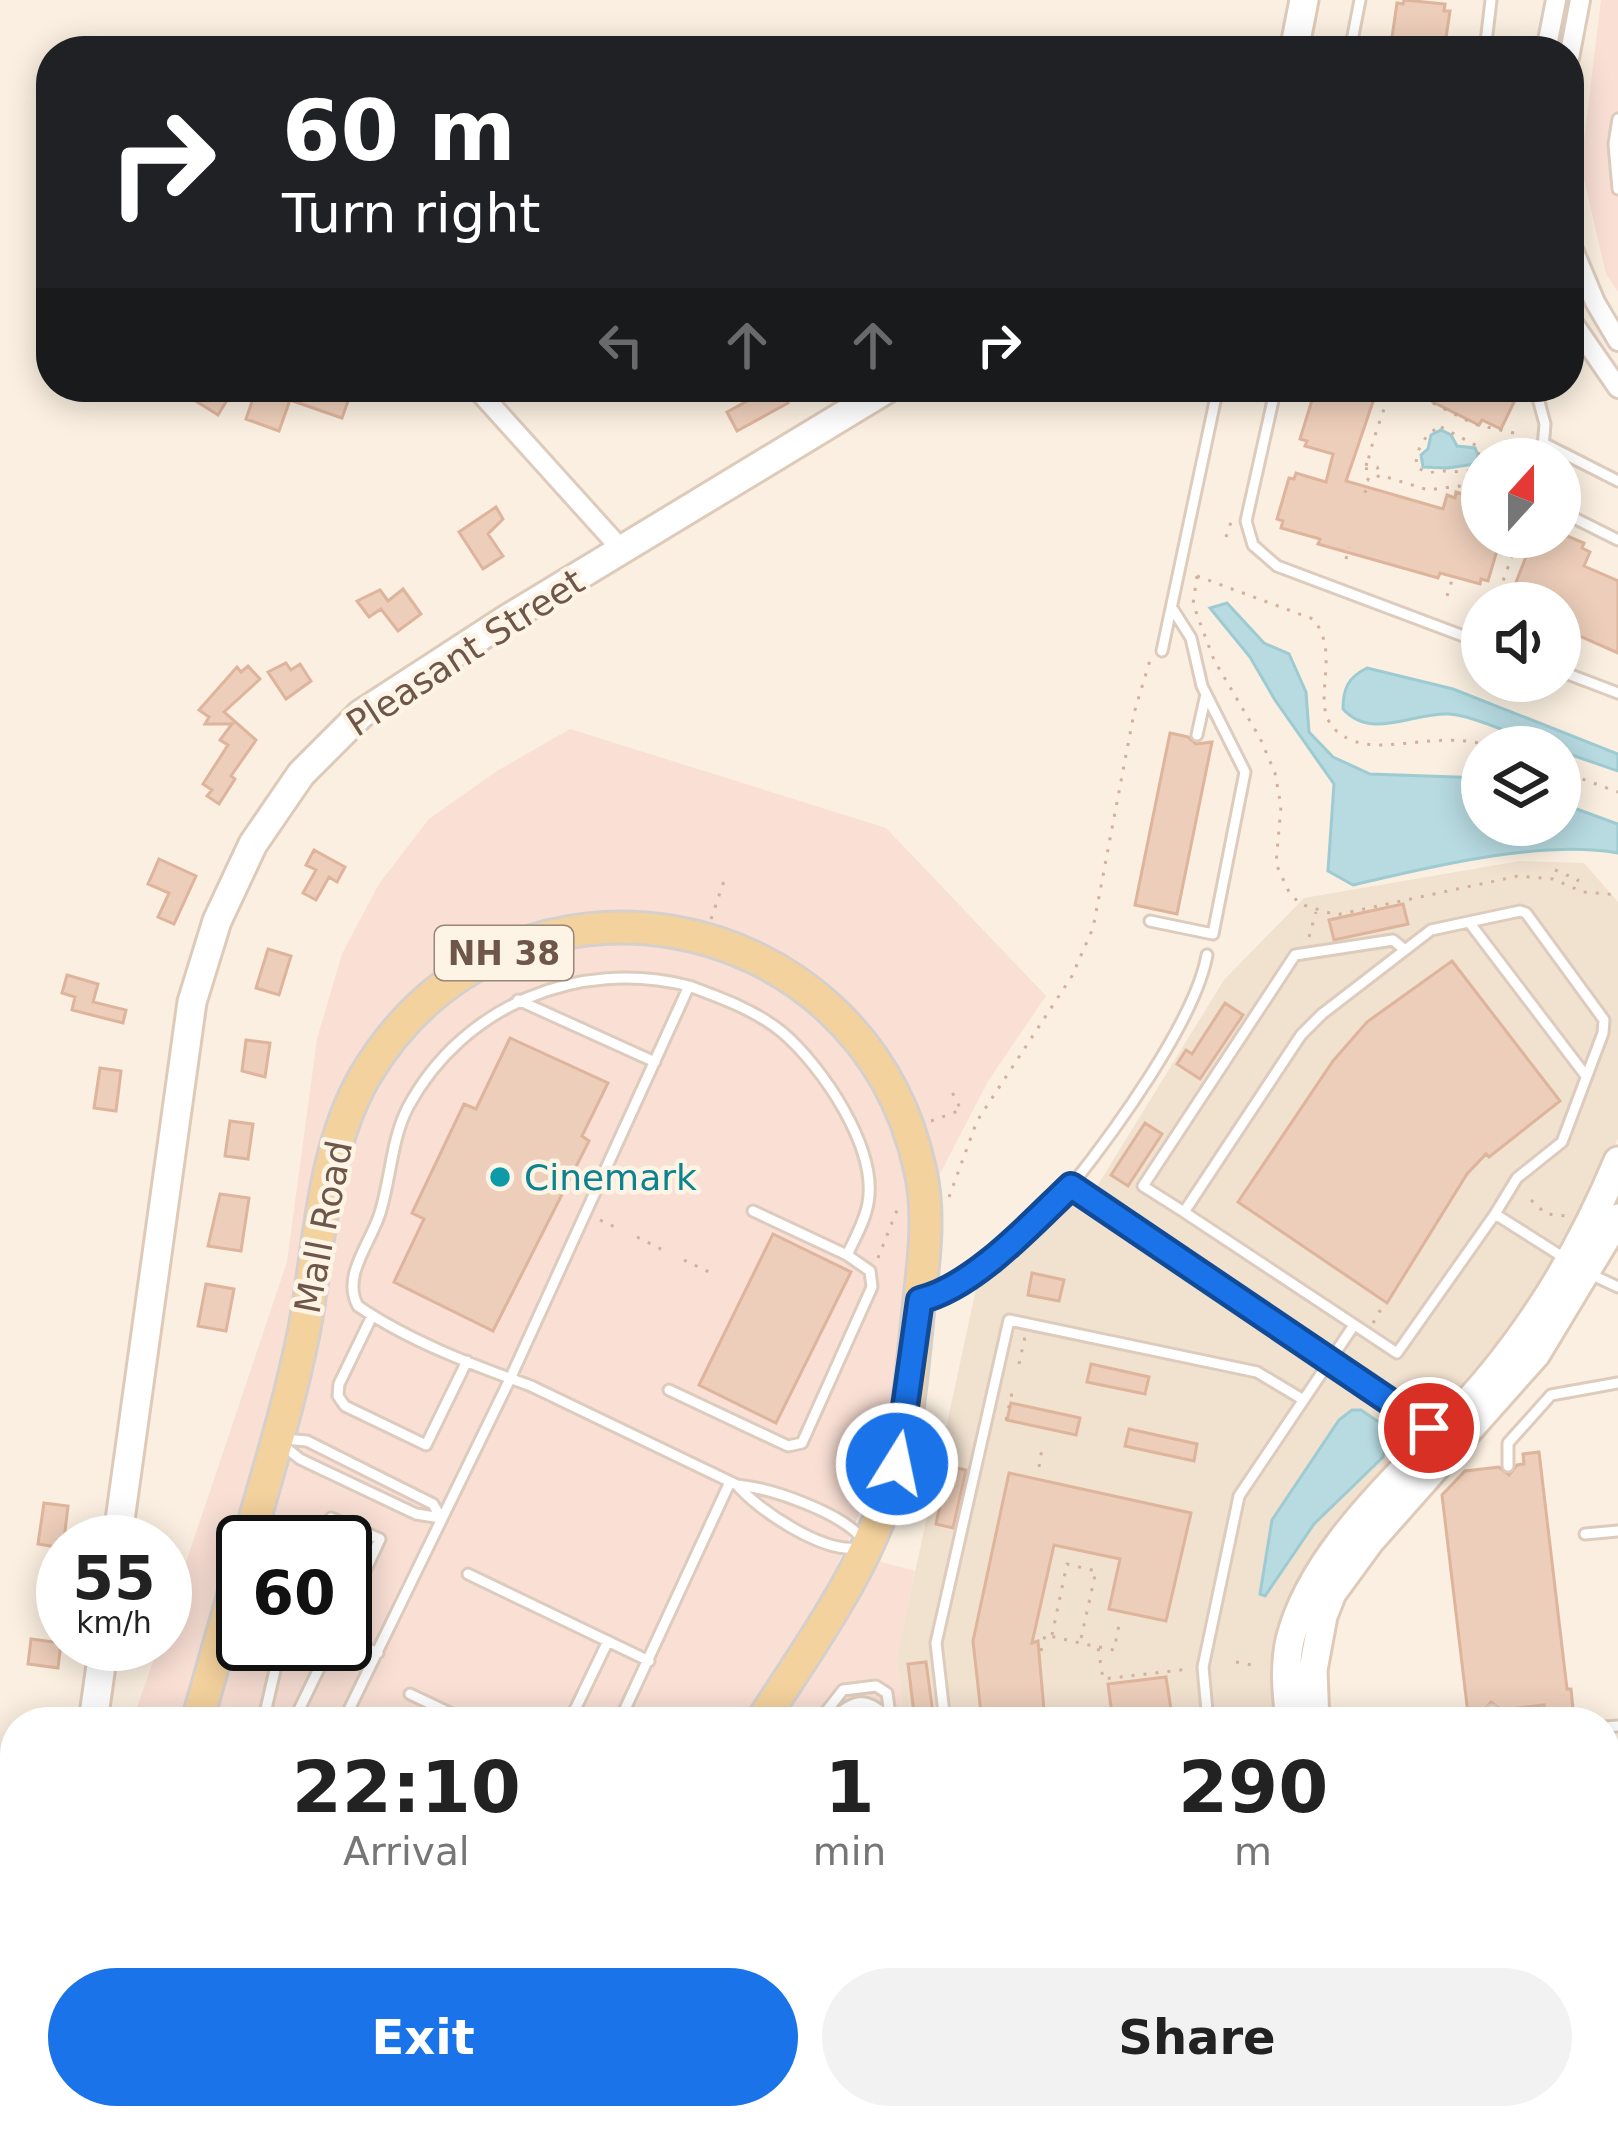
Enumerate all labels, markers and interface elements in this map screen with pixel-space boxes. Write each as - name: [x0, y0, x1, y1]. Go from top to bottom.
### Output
- text: 60 m: [282, 82, 516, 180]
- icon: right: [84, 84, 240, 240]
- text: Turn right: [282, 182, 541, 245]
- icon: left: [588, 312, 654, 378]
- icon: ahead: [714, 312, 780, 378]
- icon: ahead: [840, 312, 906, 378]
- icon: right: [966, 312, 1032, 378]
- north arrow: [1461, 438, 1581, 558]
- map controls: [1461, 438, 1581, 846]
- street label: Pleasant Street: [339, 560, 592, 744]
- button: sound: [1461, 582, 1581, 702]
- button: layers: [1461, 726, 1581, 846]
- road number: NH 38: [435, 926, 573, 980]
- street label: Mall Road: [287, 1137, 360, 1317]
- place label: Cinemark: [524, 1157, 697, 1198]
- marker: Cinemark: [487, 1164, 513, 1190]
- pin: [1378, 1377, 1480, 1479]
- icon: arrive: [1396, 1395, 1462, 1461]
- position arrow: [834, 1401, 960, 1527]
- speed limit sign: 60: [216, 1515, 372, 1671]
- text: 55: [72, 1543, 156, 1613]
- text: km/h: [76, 1605, 152, 1640]
- text: 22:10: [292, 1745, 521, 1829]
- text: 1: [824, 1745, 874, 1829]
- text: 290: [1178, 1745, 1328, 1829]
- text: Arrival: [343, 1829, 470, 1874]
- text: min: [813, 1829, 886, 1874]
- text: m: [1234, 1829, 1272, 1874]
- button: Exit: [48, 1968, 798, 2106]
- button: Share: [822, 1968, 1572, 2106]

